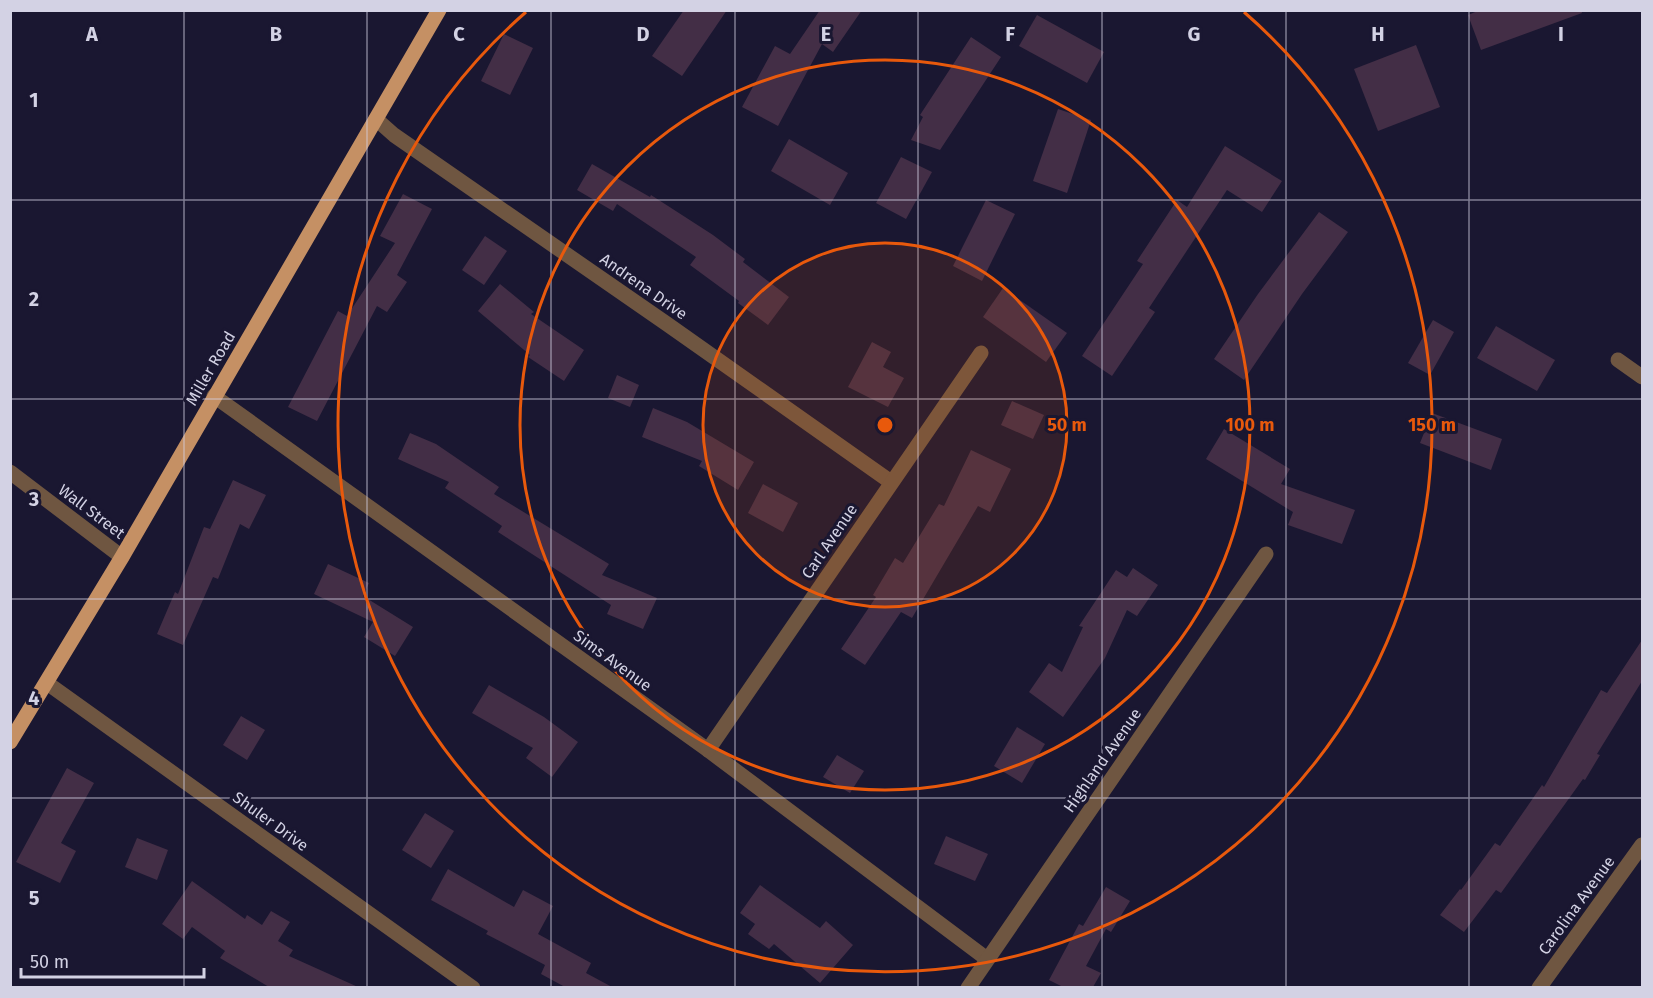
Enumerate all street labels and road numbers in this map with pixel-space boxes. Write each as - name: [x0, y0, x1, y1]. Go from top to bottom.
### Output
- street label: Andrena Drive: [596, 249, 691, 324]
- street label: Miller Road: [182, 328, 239, 409]
- street label: Wall Street: [55, 480, 129, 543]
- street label: Carl Avenue: [798, 500, 861, 582]
- street label: Sims Avenue: [570, 626, 655, 695]
- street label: Highland Avenue: [1059, 705, 1145, 816]
- street label: Shuler Drive: [229, 788, 312, 855]
- street label: Carolina Avenue: [1534, 852, 1619, 958]

